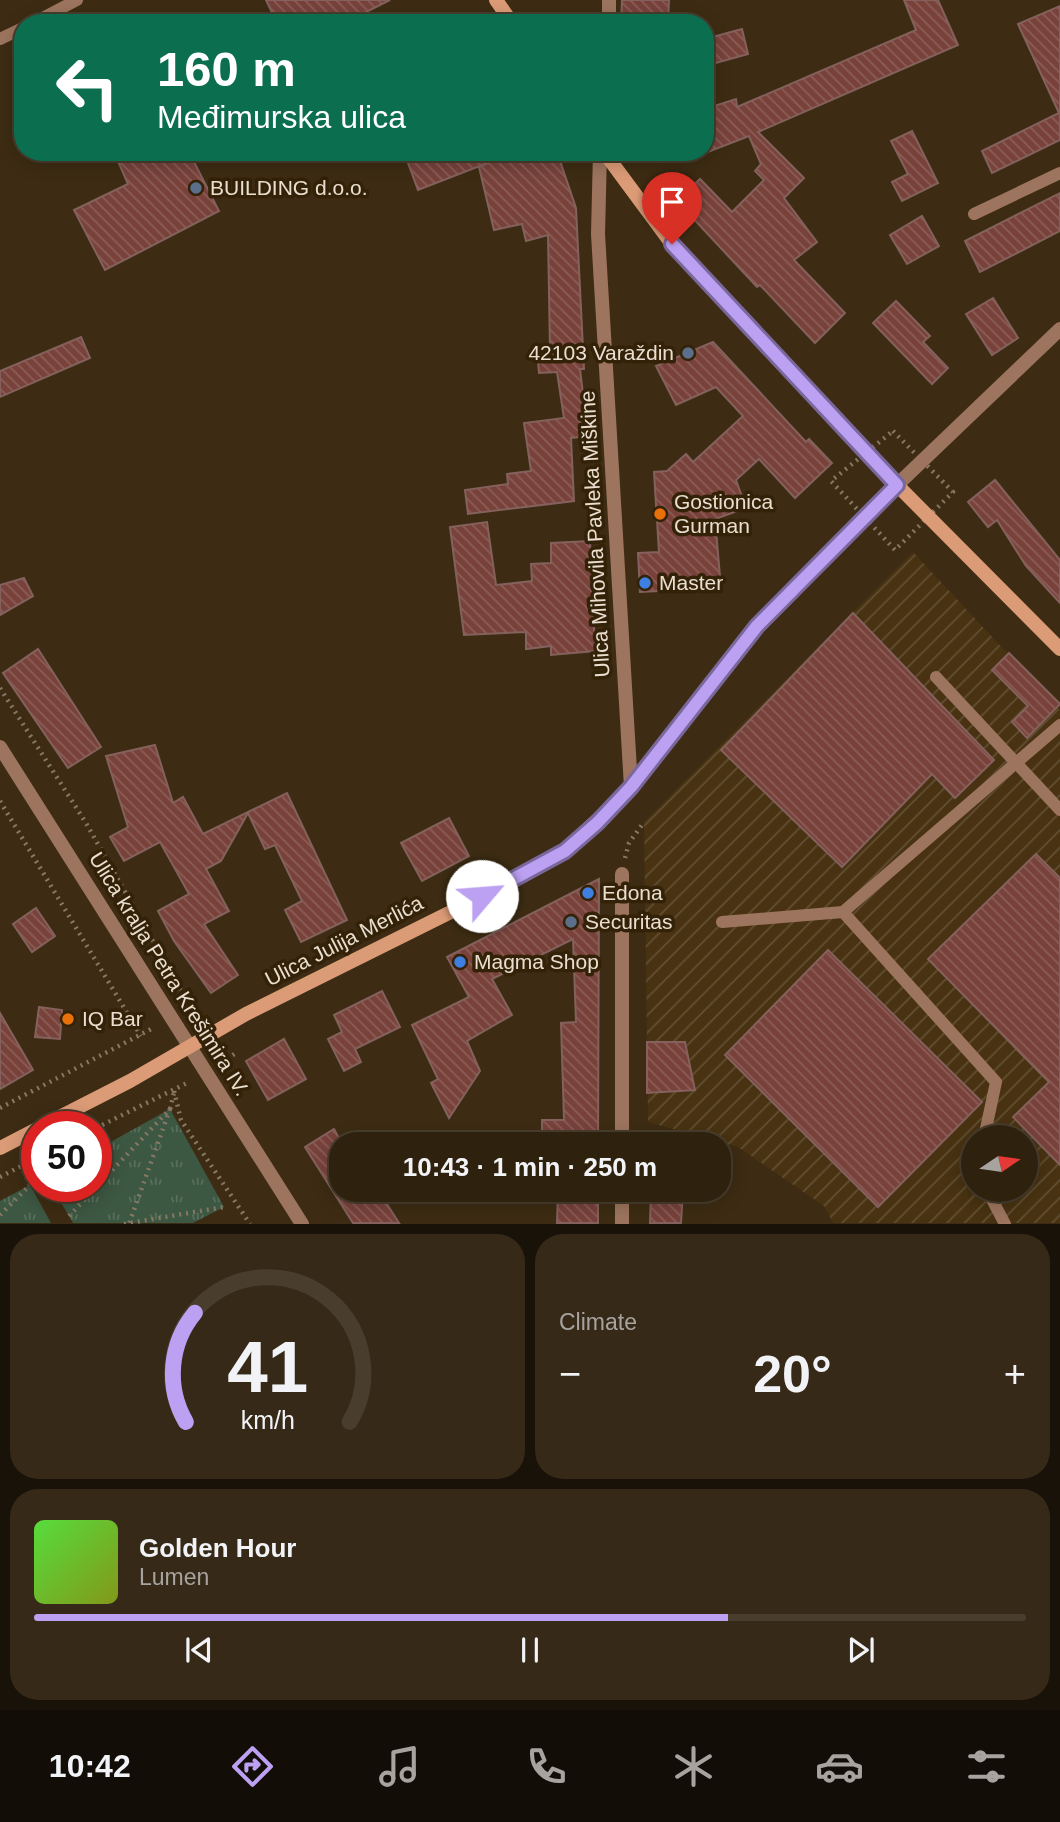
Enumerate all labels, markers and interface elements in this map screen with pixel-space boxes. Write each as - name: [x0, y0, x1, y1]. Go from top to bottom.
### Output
- icon: left: [42, 42, 133, 133]
- text: 160 m: [157, 42, 296, 96]
- text: Međimurska ulica: [157, 99, 406, 135]
- pin: [642, 172, 702, 244]
- place label: BUILDING d.o.o.: [210, 176, 368, 199]
- marker: BUILDING d.o.o.: [188, 180, 204, 196]
- icon: arrive: [653, 183, 691, 221]
- place label: 42103 Varaždin: [528, 341, 674, 364]
- marker: 42103 Varaždin: [680, 345, 696, 361]
- street label: Ulica Mihovila Pavleka Miškine: [576, 390, 613, 678]
- place label: Gostionica Gurman: [674, 490, 774, 537]
- marker: Gostionica Gurman: [652, 506, 668, 522]
- place label: Master: [659, 571, 723, 594]
- marker: Master: [637, 575, 653, 591]
- street label: Ulica kralja Petra Krešimira IV.: [85, 848, 254, 1100]
- position arrow: [445, 859, 519, 933]
- place label: Edona: [602, 881, 663, 904]
- marker: Edona: [580, 885, 596, 901]
- street label: Ulica Julija Merlića: [261, 891, 427, 990]
- place label: Securitas: [585, 910, 673, 933]
- marker: Securitas: [563, 914, 579, 930]
- place label: Magma Shop: [474, 950, 599, 973]
- marker: Magma Shop: [452, 954, 468, 970]
- place label: IQ Bar: [82, 1007, 143, 1030]
- marker: IQ Bar: [60, 1011, 76, 1027]
- speed limit sign: 50: [21, 1111, 112, 1202]
- north arrow: [961, 1125, 1038, 1202]
- map controls: [961, 1125, 1038, 1202]
- text: 10:43 · 1 min · 250 m: [403, 1152, 657, 1182]
- text: Climate: [559, 1309, 637, 1335]
- text: 41: [227, 1327, 308, 1408]
- text: 20°: [753, 1345, 832, 1403]
- text: −: [559, 1353, 581, 1395]
- text: +: [1004, 1353, 1026, 1395]
- text: km/h: [240, 1406, 295, 1434]
- text: Golden Hour: [139, 1533, 296, 1563]
- text: Lumen: [139, 1564, 209, 1590]
- icon: previous: [180, 1631, 218, 1669]
- icon: pause: [511, 1631, 549, 1669]
- icon: next: [842, 1631, 880, 1669]
- icon: directions: [228, 1742, 277, 1791]
- icon: music: [375, 1742, 424, 1791]
- icon: phone: [522, 1742, 571, 1791]
- icon: climate: [669, 1742, 718, 1791]
- icon: car: [815, 1742, 864, 1791]
- icon: filters: [962, 1742, 1011, 1791]
- text: 10:42: [49, 1748, 131, 1784]

